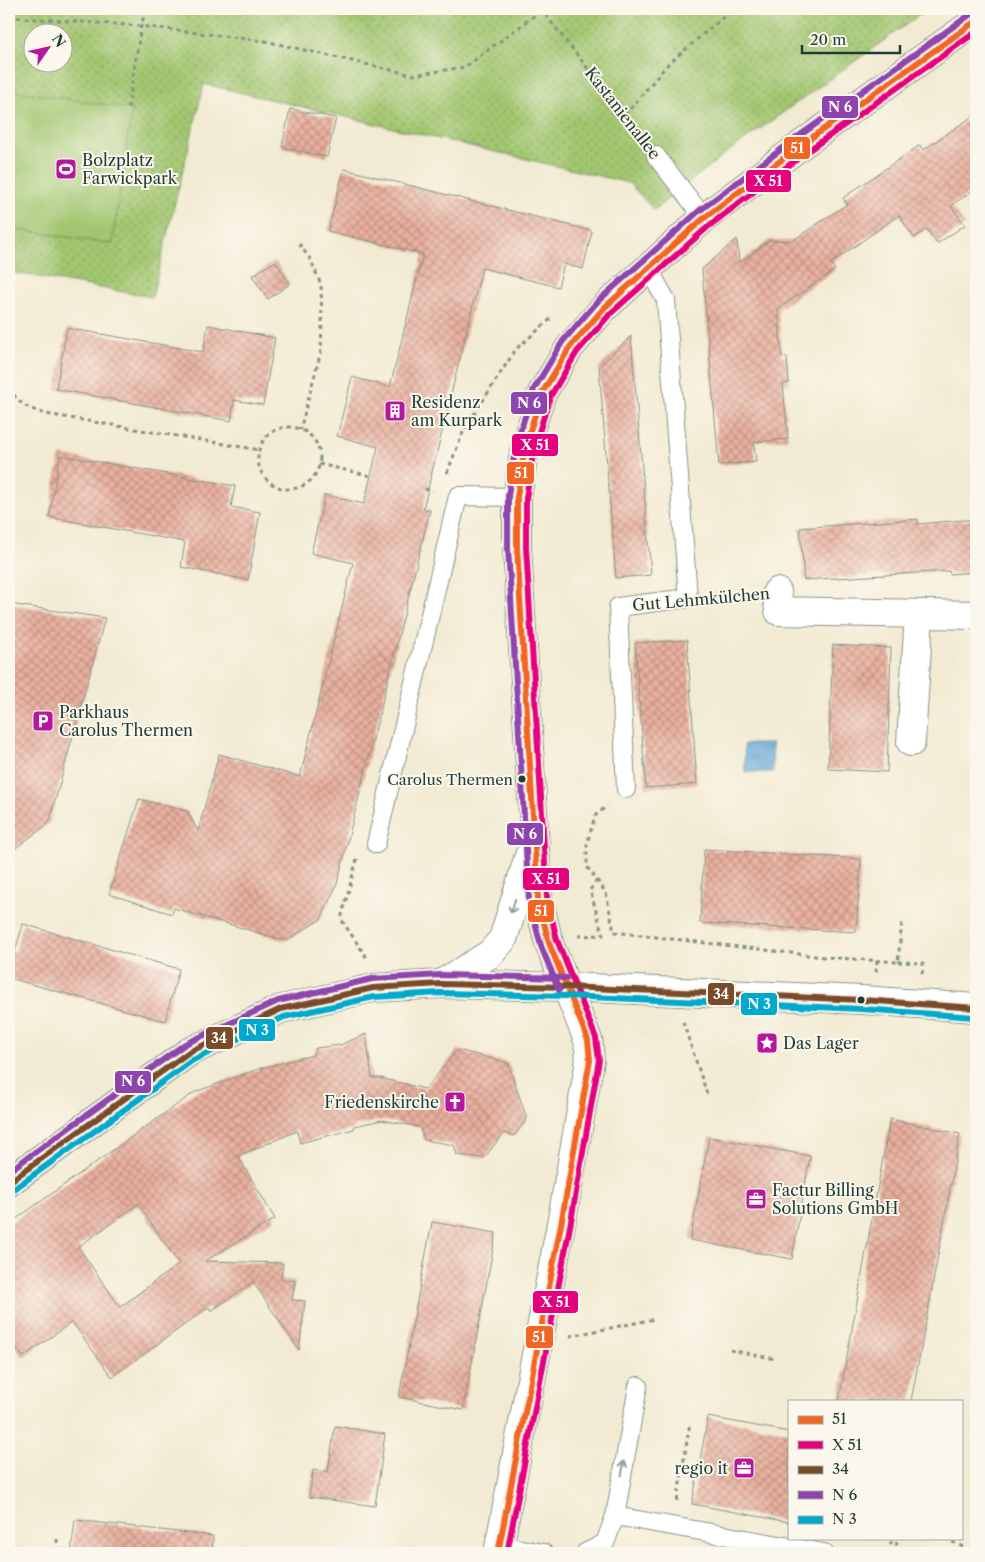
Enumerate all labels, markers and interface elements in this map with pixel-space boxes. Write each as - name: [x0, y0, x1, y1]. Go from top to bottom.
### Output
- north arrow: [22, 22, 72, 72]
- scale bar: [802, 22, 900, 54]
- text: 20 m: [810, 30, 846, 49]
- text: N: [48, 31, 70, 51]
- street label: Kastanienallee: [581, 63, 665, 163]
- line badge: N 6: [821, 95, 859, 119]
- text: N 6: [828, 98, 852, 116]
- line badge: 51: [783, 136, 811, 160]
- text: 51: [790, 139, 805, 157]
- place label: Bolzplatz Farwickpark: [82, 150, 178, 188]
- sports icon: Bolzplatz Farwickpark: [54, 157, 78, 181]
- line badge: X 51: [745, 169, 792, 193]
- text: X 51: [753, 172, 783, 190]
- line badge: N 6: [510, 391, 548, 415]
- place label: Residenz am Kurpark: [411, 392, 503, 430]
- text: N 6: [517, 394, 541, 412]
- building icon: Residenz am Kurpark: [383, 399, 407, 423]
- line badge: X 51: [511, 433, 559, 457]
- text: X 51: [520, 436, 550, 454]
- line badge: 51: [506, 461, 535, 485]
- text: 51: [514, 464, 529, 482]
- street label: Gut Lehmkülchen: [631, 583, 771, 615]
- place label: Parkhaus Carolus Thermen: [59, 702, 193, 740]
- parking icon: Parkhaus Carolus Thermen: [31, 709, 55, 733]
- place label: Carolus Thermen: [387, 770, 514, 789]
- marker: Carolus Thermen: [517, 774, 527, 784]
- line badge: N 6: [506, 822, 544, 846]
- text: N 6: [513, 825, 537, 843]
- line badge: X 51: [522, 867, 570, 891]
- text: X 51: [531, 870, 561, 888]
- one-way arrow: [508, 898, 518, 914]
- line badge: 51: [527, 899, 555, 923]
- text: 51: [534, 902, 549, 920]
- line badge: 34: [707, 982, 735, 1006]
- text: 34: [713, 985, 729, 1003]
- line badge: N 3: [740, 992, 778, 1016]
- text: N 3: [747, 995, 771, 1013]
- unlabelled marker: [856, 995, 866, 1005]
- line badge: N 3: [238, 1018, 276, 1042]
- text: N 3: [245, 1021, 269, 1039]
- line badge: 34: [205, 1026, 234, 1050]
- text: 34: [211, 1029, 227, 1047]
- place icon: Das Lager: [755, 1031, 779, 1055]
- place label: Das Lager: [783, 1033, 859, 1053]
- line badge: N 6: [114, 1070, 152, 1094]
- text: N 6: [121, 1072, 145, 1090]
- church icon: Friedenskirche: [443, 1090, 467, 1114]
- place label: Friedenskirche: [324, 1092, 439, 1112]
- place label: Factur Billing Solutions GmbH: [772, 1180, 898, 1218]
- office icon: Factur Billing Solutions GmbH: [744, 1187, 768, 1211]
- line badge: X 51: [532, 1290, 579, 1314]
- text: X 51: [540, 1293, 570, 1311]
- line badge: 51: [525, 1325, 554, 1349]
- text: 51: [532, 1328, 547, 1346]
- legend: [788, 1400, 962, 1540]
- text: 51: [832, 1409, 847, 1428]
- text: X 51: [831, 1435, 863, 1454]
- office icon: regio it: [732, 1456, 756, 1480]
- place label: regio it: [675, 1458, 728, 1478]
- text: 34: [832, 1459, 849, 1478]
- one-way arrow: [619, 1460, 629, 1476]
- text: N 6: [832, 1485, 857, 1504]
- text: N 3: [832, 1509, 857, 1528]

